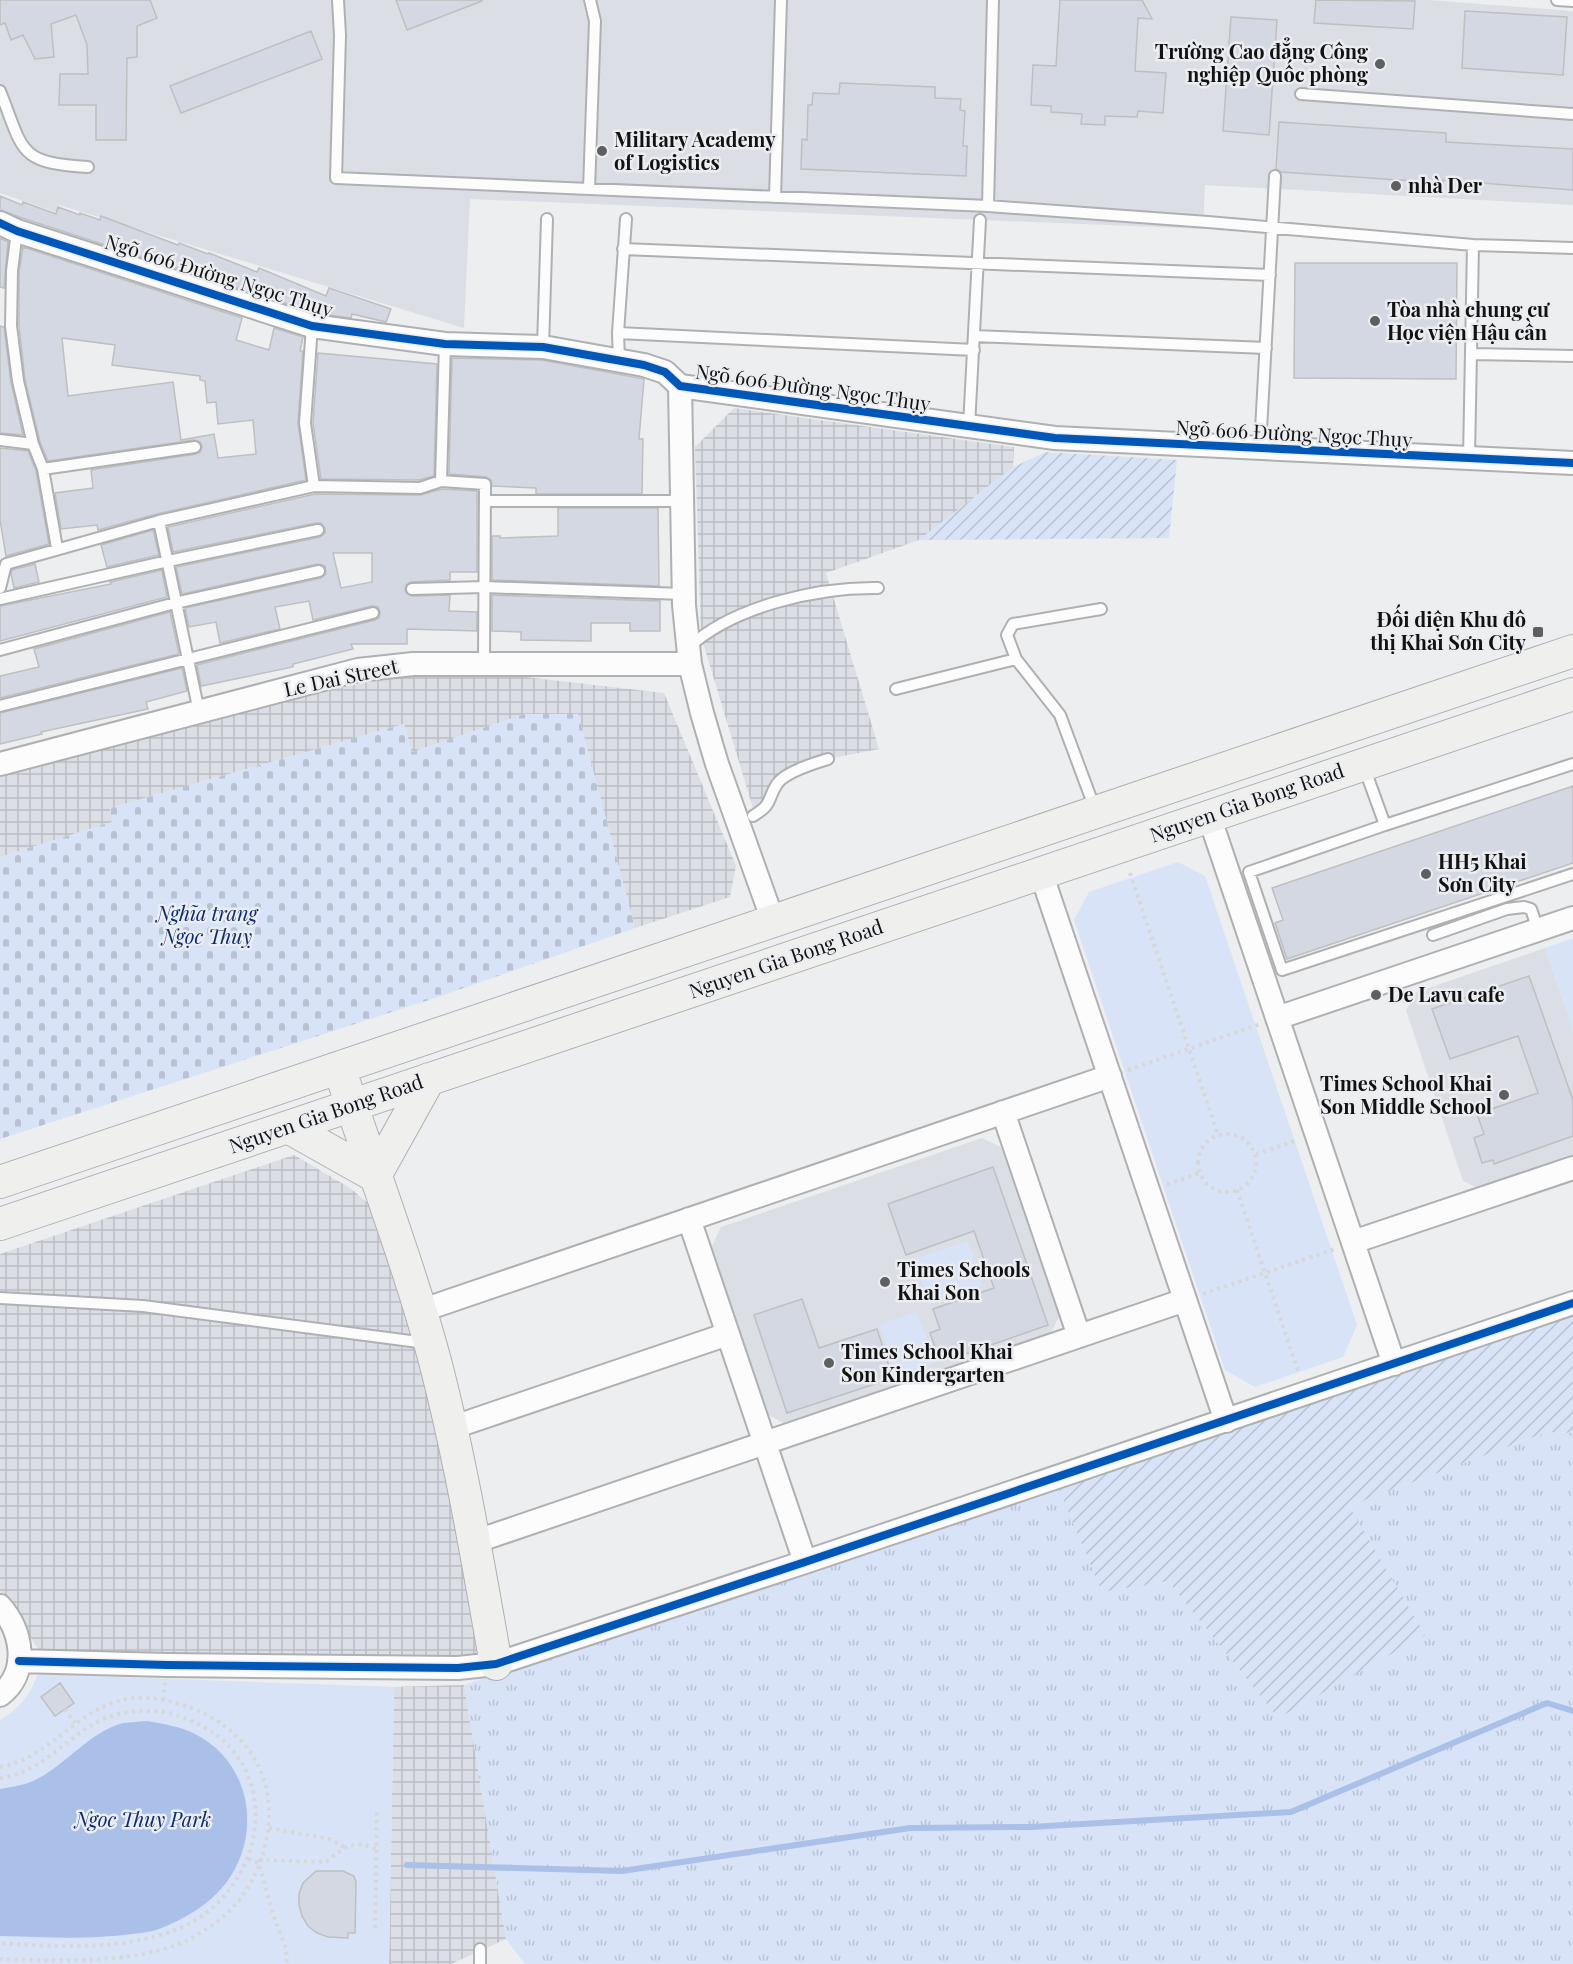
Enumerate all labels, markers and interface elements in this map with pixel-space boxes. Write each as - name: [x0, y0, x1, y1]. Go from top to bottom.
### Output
- place label: Trường Cao đẳng Công nghiệp Quốc phòng: [1155, 37, 1368, 87]
- marker: Trường Cao đẳng Công nghiệp Quốc phòng: [1373, 57, 1387, 71]
- place label: Military Academy of Logistics: [614, 125, 776, 175]
- marker: Military Academy of Logistics: [595, 144, 609, 158]
- place label: nhà Der: [1408, 171, 1483, 198]
- marker: nhà Der: [1389, 179, 1403, 193]
- street label: Ngõ 606 Đường Ngọc Thụy: [102, 227, 337, 322]
- place label: Tòa nhà chung cư Học viện Hậu cần: [1387, 295, 1550, 345]
- marker: Tòa nhà chung cư Học viện Hậu cần: [1368, 314, 1382, 328]
- street label: Ngõ 606 Đường Ngọc Thụy: [694, 357, 932, 416]
- street label: Ngõ 606 Đường Ngọc Thụy: [1175, 413, 1413, 452]
- place label: Đối diện Khu đô thị Khai Sơn City: [1369, 604, 1527, 655]
- marker: Đối diện Khu đô thị Khai Sơn City: [1531, 625, 1545, 639]
- street label: Le Dai Street: [281, 651, 401, 702]
- street label: Nguyen Gia Bong Road: [1146, 756, 1348, 848]
- place label: HH5 Khai Sơn City: [1438, 847, 1527, 897]
- marker: HH5 Khai Sơn City: [1419, 867, 1433, 881]
- park label: Nghĩa trang Ngọc Thuỵ: [155, 899, 259, 949]
- street label: Nguyen Gia Bong Road: [685, 912, 887, 1004]
- place label: De Lavu cafe: [1388, 980, 1505, 1007]
- marker: De Lavu cafe: [1369, 988, 1383, 1002]
- street label: Nguyen Gia Bong Road: [225, 1067, 427, 1159]
- place label: Times School Khai Son Middle School: [1320, 1069, 1492, 1119]
- marker: Times School Khai Son Middle School: [1497, 1088, 1511, 1102]
- place label: Times Schools Khai Son: [897, 1255, 1030, 1305]
- marker: Times Schools Khai Son: [878, 1275, 892, 1289]
- place label: Times School Khai Son Kindergarten: [841, 1337, 1013, 1387]
- marker: Times School Khai Son Kindergarten: [822, 1356, 836, 1370]
- park label: Ngoc Thuy Park: [73, 1805, 211, 1832]

